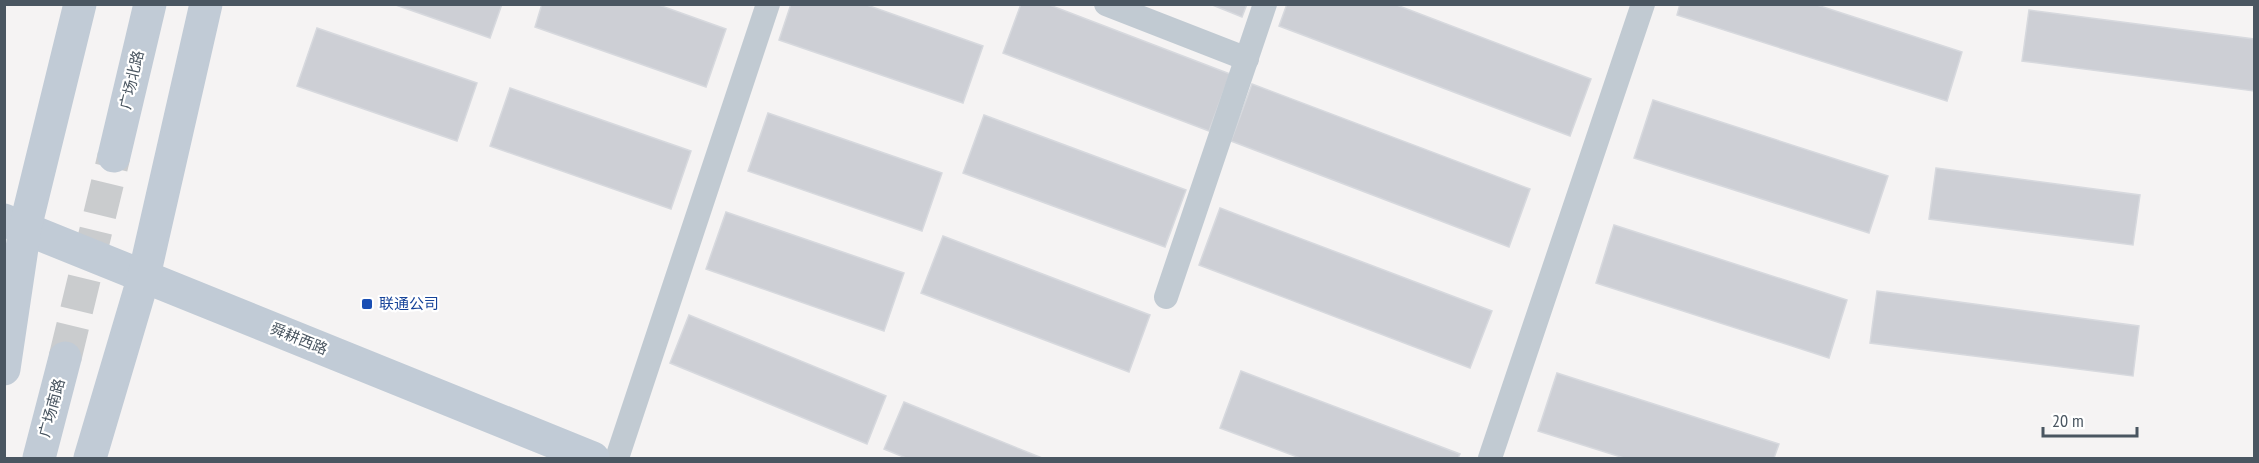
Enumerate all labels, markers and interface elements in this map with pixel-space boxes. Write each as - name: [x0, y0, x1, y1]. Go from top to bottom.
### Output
- street label: 广场北路: [116, 49, 148, 111]
- place label: 联通公司: [379, 294, 439, 313]
- marker: 联通公司: [360, 297, 374, 311]
- street label: 舜耕西路: [268, 318, 331, 359]
- street label: 广场南路: [35, 376, 68, 439]
- scale bar: [2043, 400, 2138, 438]
- text: 20 m: [2052, 409, 2084, 432]

